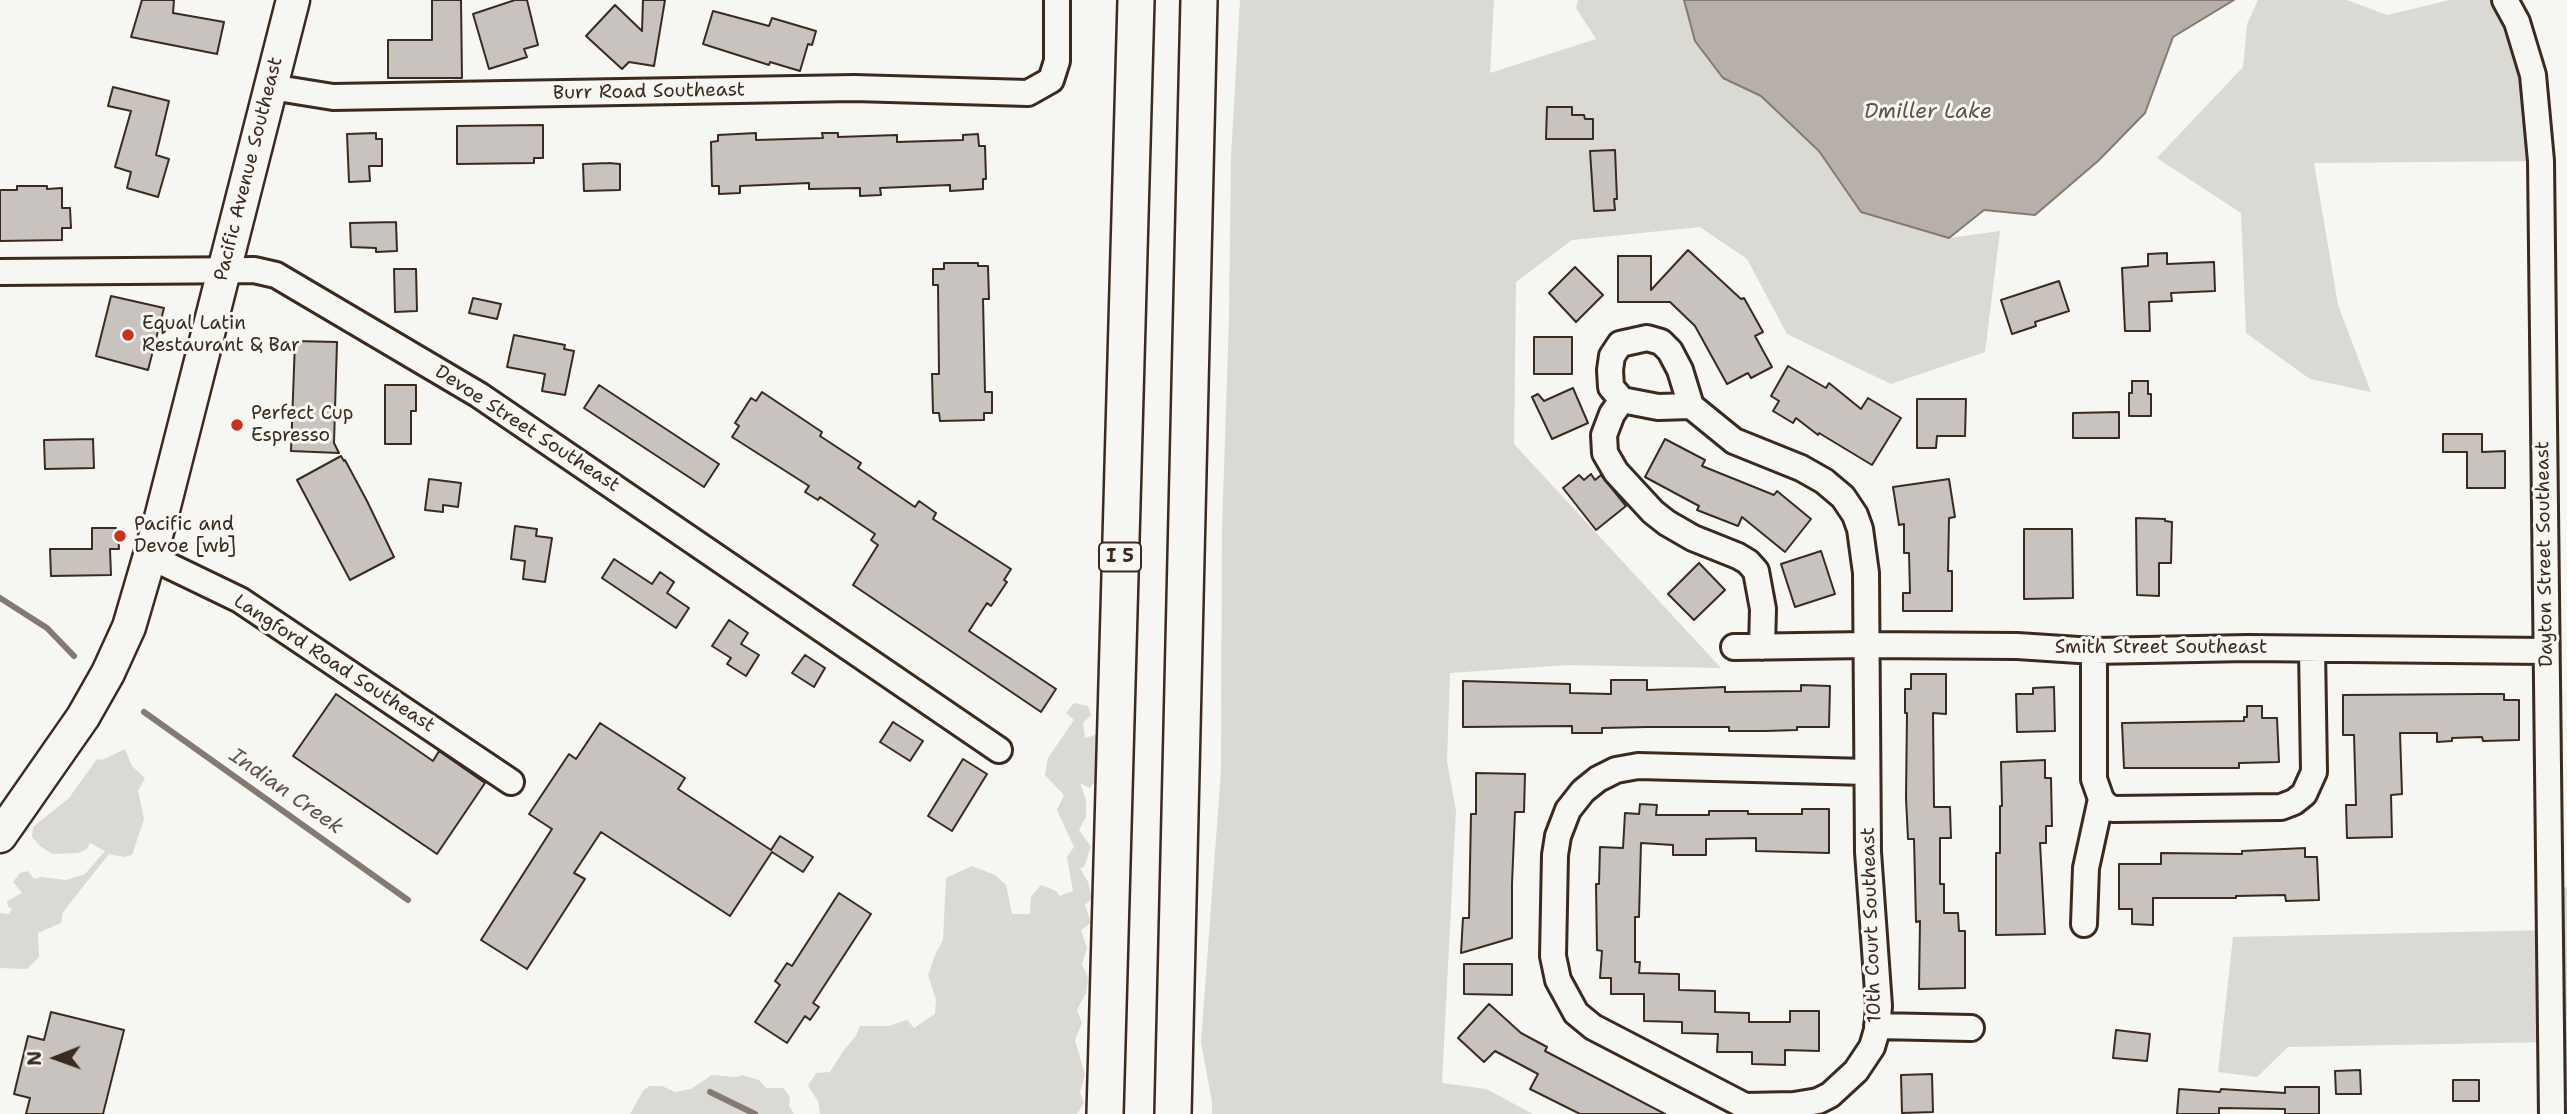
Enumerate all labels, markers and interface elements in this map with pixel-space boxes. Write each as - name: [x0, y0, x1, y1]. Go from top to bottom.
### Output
- street label: Pacific Avenue Southeast: [210, 55, 288, 283]
- street label: Burr Road Southeast: [553, 79, 745, 105]
- water label: Dmiller Lake: [1864, 100, 1992, 126]
- place label: Equal Latin Restaurant & Bar: [142, 313, 300, 357]
- marker: Equal Latin Restaurant & Bar: [120, 327, 136, 343]
- street label: Devoe Street Southeast: [430, 361, 624, 497]
- place label: Perfect Cup Espresso: [251, 403, 353, 447]
- marker: Perfect Cup Espresso: [229, 417, 245, 433]
- street label: Dayton Street Southeast: [2532, 441, 2558, 667]
- place label: Pacific and Devoe [wb]: [134, 514, 236, 558]
- marker: Pacific and Devoe [wb]: [112, 528, 128, 544]
- road number: I 5: [1099, 542, 1141, 572]
- street label: Langford Road Southeast: [229, 590, 439, 738]
- street label: Smith Street Southeast: [2055, 637, 2267, 659]
- water label: Indian Creek: [224, 744, 348, 840]
- street label: 10th Court Southeast: [1857, 827, 1887, 1023]
- north arrow: [21, 1023, 91, 1093]
- text: N: [22, 1051, 47, 1066]

